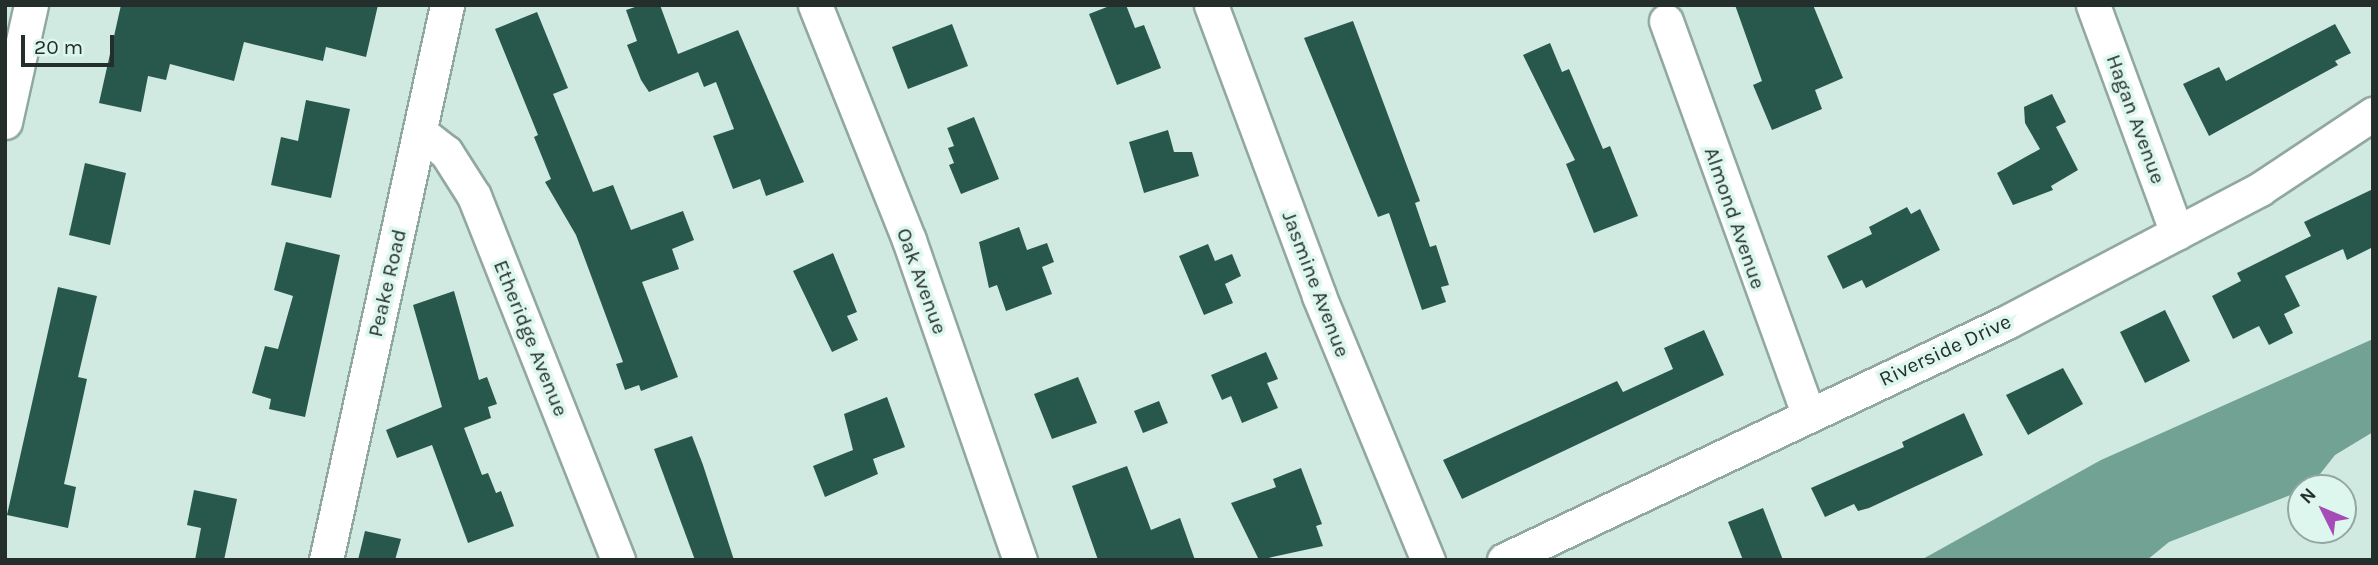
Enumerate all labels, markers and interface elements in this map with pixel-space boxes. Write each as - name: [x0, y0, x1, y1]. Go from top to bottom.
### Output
- scale bar: [24, 21, 117, 65]
- text: 20 m: [34, 35, 83, 59]
- street label: Hagan Avenue: [2101, 51, 2171, 187]
- street label: Almond Avenue: [1699, 144, 1771, 292]
- street label: Jasmine Avenue: [1277, 207, 1355, 361]
- street label: Oak Avenue: [891, 225, 953, 337]
- street label: Peake Road: [362, 227, 412, 339]
- street label: Etheridge Avenue: [488, 256, 574, 420]
- street label: Riverside Drive: [1875, 308, 2015, 392]
- north arrow: [2287, 474, 2357, 544]
- text: N: [2295, 484, 2321, 509]

